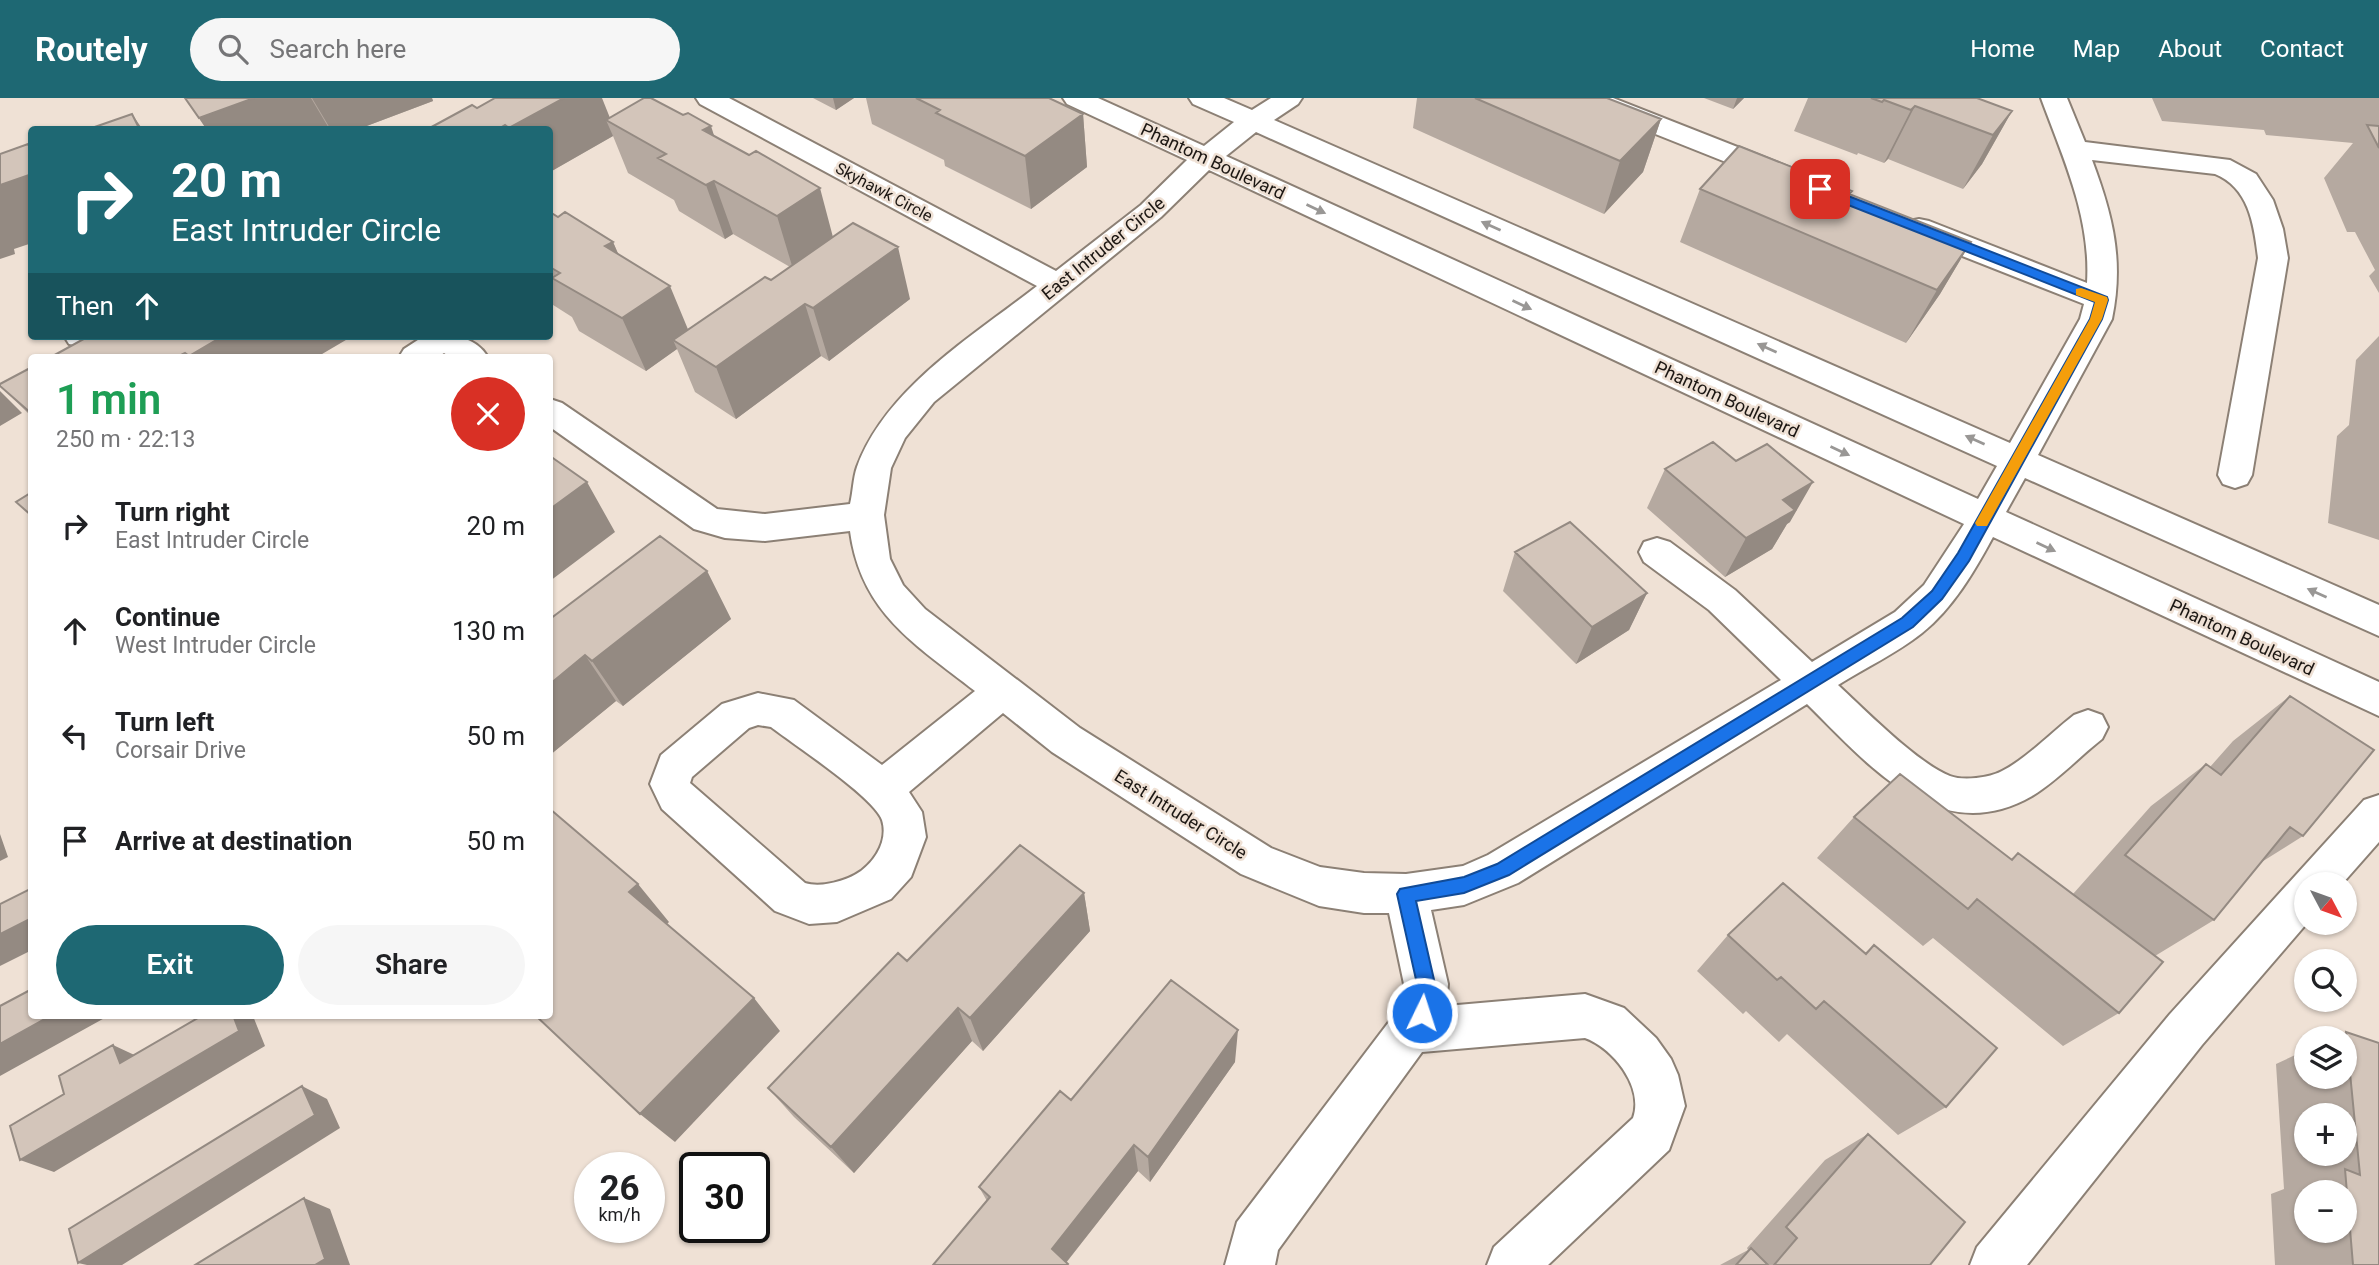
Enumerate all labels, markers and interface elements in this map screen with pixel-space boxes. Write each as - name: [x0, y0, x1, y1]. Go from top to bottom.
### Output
- search box: [190, 18, 680, 81]
- text: Routely: [35, 30, 148, 69]
- icon: search: [214, 30, 252, 68]
- text: Search here: [270, 34, 406, 64]
- text: Home: [1970, 35, 2035, 63]
- text: Map: [2073, 35, 2120, 63]
- text: About: [2158, 35, 2222, 63]
- text: Contact: [2260, 35, 2344, 63]
- street label: Phantom Boulevard: [1137, 118, 1289, 204]
- text: 20 m: [171, 152, 282, 209]
- icon: right: [56, 154, 147, 245]
- street label: Skyhawk Circle: [832, 158, 936, 226]
- pin: [1790, 159, 1850, 219]
- icon: arrive: [1801, 170, 1839, 208]
- street label: East Intruder Circle: [1037, 192, 1169, 304]
- one-way arrow: [1306, 203, 1326, 215]
- text: East Intruder Circle: [171, 211, 441, 249]
- one-way arrow: [1481, 220, 1502, 231]
- icon: ahead: [128, 287, 166, 325]
- text: Then: [56, 291, 114, 321]
- one-way arrow: [1512, 299, 1532, 310]
- one-way arrow: [1756, 342, 1777, 353]
- street label: Phantom Boulevard: [1651, 356, 1803, 442]
- text: 1 min: [56, 375, 161, 424]
- button: close: [451, 377, 525, 451]
- text: 250 m · 22:13: [56, 426, 195, 453]
- one-way arrow: [1964, 435, 1985, 446]
- one-way arrow: [1830, 446, 1850, 457]
- text: Turn right: [115, 497, 230, 527]
- icon: right: [56, 507, 94, 545]
- text: 20 m: [467, 511, 525, 541]
- text: East Intruder Circle: [115, 527, 309, 554]
- one-way arrow: [2036, 542, 2057, 553]
- one-way arrow: [2306, 587, 2327, 598]
- street label: Phantom Boulevard: [2166, 594, 2318, 680]
- text: Continue: [115, 602, 220, 632]
- icon: ahead: [56, 612, 94, 650]
- text: 130 m: [452, 616, 525, 646]
- text: West Intruder Circle: [115, 632, 316, 659]
- text: Turn left: [115, 707, 214, 737]
- icon: left: [56, 717, 94, 755]
- text: 50 m: [467, 721, 525, 751]
- text: Corsair Drive: [115, 737, 246, 764]
- street label: East Intruder Circle: [1111, 765, 1251, 863]
- icon: arrive: [56, 822, 94, 860]
- text: Arrive at destination: [115, 826, 352, 856]
- text: 50 m: [467, 826, 525, 856]
- north arrow: [2294, 872, 2357, 934]
- map controls: [2294, 872, 2357, 1243]
- button: Exit: [56, 925, 284, 1005]
- button: Share: [298, 925, 525, 1005]
- button: search: [2294, 949, 2357, 1012]
- position arrow: [1385, 976, 1459, 1050]
- button: layers: [2294, 1026, 2357, 1089]
- button: +: [2294, 1103, 2357, 1166]
- speed limit sign: 30: [679, 1152, 770, 1243]
- text: 26: [599, 1168, 640, 1209]
- button: −: [2294, 1180, 2357, 1243]
- text: km/h: [598, 1204, 641, 1225]

